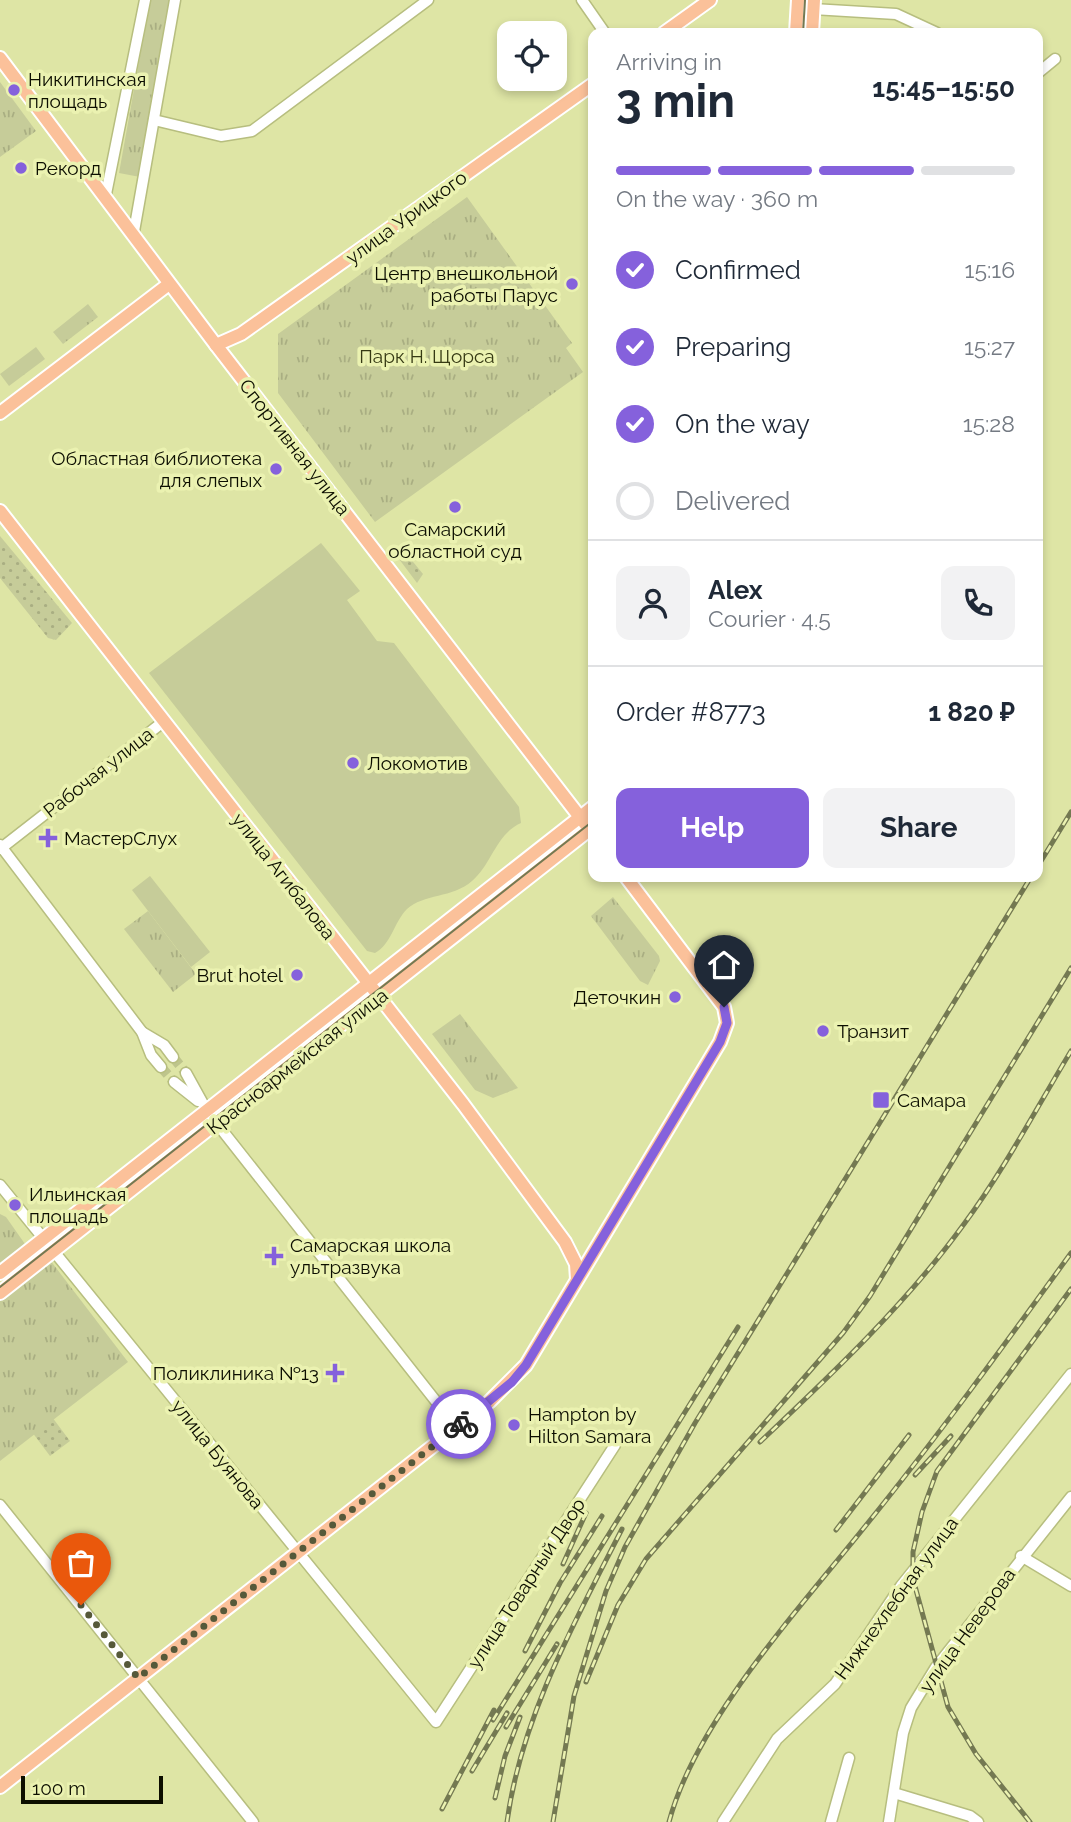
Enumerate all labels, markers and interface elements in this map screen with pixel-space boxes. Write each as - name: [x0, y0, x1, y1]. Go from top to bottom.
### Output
- map controls: [497, 21, 567, 91]
- button: locate: [497, 21, 567, 91]
- text: Arriving in: [616, 48, 722, 75]
- place label: Никитинская площадь: [28, 68, 146, 112]
- text: 15:45–15:50: [872, 73, 1015, 103]
- text: 3 min: [616, 74, 735, 128]
- marker: Никитинская площадь: [6, 82, 22, 98]
- place label: Рекорд: [35, 157, 101, 179]
- marker: Рекорд: [13, 160, 29, 176]
- street label: улица Урицкого: [341, 166, 471, 268]
- text: On the way · 360 m: [616, 185, 818, 212]
- icon: check: [616, 251, 654, 289]
- text: Confirmed: [675, 255, 801, 285]
- text: 15:16: [965, 256, 1015, 283]
- place label: Центр внешкольной работы Парус: [374, 262, 558, 306]
- marker: Центр внешкольной работы Парус: [564, 276, 580, 292]
- icon: check: [616, 328, 654, 366]
- text: Preparing: [675, 332, 791, 362]
- text: 15:27: [964, 333, 1015, 360]
- park label: Парк Н. Щорса: [359, 345, 495, 367]
- street label: Спортивная улица: [235, 375, 355, 519]
- icon: check: [616, 405, 654, 443]
- text: On the way: [675, 409, 810, 439]
- text: 15:28: [963, 410, 1015, 437]
- place label: Областная библиотека для слепых: [51, 447, 262, 491]
- marker: Областная библиотека для слепых: [268, 461, 284, 477]
- text: Delivered: [675, 486, 790, 516]
- marker: Самарский областной суд: [447, 499, 463, 515]
- place label: Самарский областной суд: [388, 518, 522, 562]
- button: person: [616, 566, 690, 640]
- button: phone: [941, 566, 1015, 640]
- text: Alex: [708, 575, 763, 605]
- text: Courier · 4.5: [708, 605, 831, 632]
- text: Order #8773: [616, 697, 766, 727]
- text: 1 820 ₽: [928, 697, 1015, 727]
- street label: Рабочая улица: [39, 722, 157, 822]
- place label: Локомотив: [367, 752, 468, 774]
- marker: Локомотив: [345, 755, 361, 771]
- button: Help: [616, 788, 809, 868]
- button: Share: [823, 788, 1015, 868]
- street label: улица Агибалова: [228, 808, 340, 944]
- place label: МастерСлух: [64, 827, 177, 849]
- marker: МастерСлух: [38, 828, 58, 848]
- pin: [694, 935, 754, 1007]
- icon: home: [705, 946, 743, 984]
- place label: Brut hotel: [196, 964, 284, 986]
- marker: Brut hotel: [289, 967, 305, 983]
- street label: Красноармейская улица: [202, 984, 392, 1138]
- place label: Деточкин: [573, 986, 661, 1008]
- marker: Деточкин: [667, 989, 683, 1005]
- place label: Транзит: [837, 1020, 909, 1042]
- marker: Транзит: [815, 1023, 831, 1039]
- place label: Самара: [897, 1089, 966, 1111]
- marker: Самара: [871, 1090, 891, 1110]
- place label: Ильинская площадь: [29, 1183, 126, 1227]
- marker: Ильинская площадь: [7, 1197, 23, 1213]
- place label: Самарская школа ультразвука: [290, 1234, 451, 1278]
- marker: Самарская школа ультразвука: [264, 1246, 284, 1266]
- place label: Поликлиника №13: [153, 1362, 319, 1384]
- marker: Поликлиника №13: [325, 1363, 345, 1383]
- courier: [426, 1389, 496, 1459]
- street label: улица Буянова: [167, 1395, 269, 1513]
- place label: Hampton by Hilton Samara: [528, 1403, 651, 1447]
- icon: bike: [442, 1405, 480, 1443]
- marker: Hampton by Hilton Samara: [506, 1417, 522, 1433]
- street label: улица Товарный Двор: [463, 1494, 589, 1672]
- street label: Нижнехлебная улица: [830, 1513, 962, 1683]
- pin: [51, 1533, 111, 1605]
- icon: bag: [62, 1544, 100, 1582]
- street label: улица Неверова: [914, 1563, 1020, 1697]
- scale bar: [21, 1773, 163, 1805]
- text: 100 m: [32, 1777, 86, 1799]

